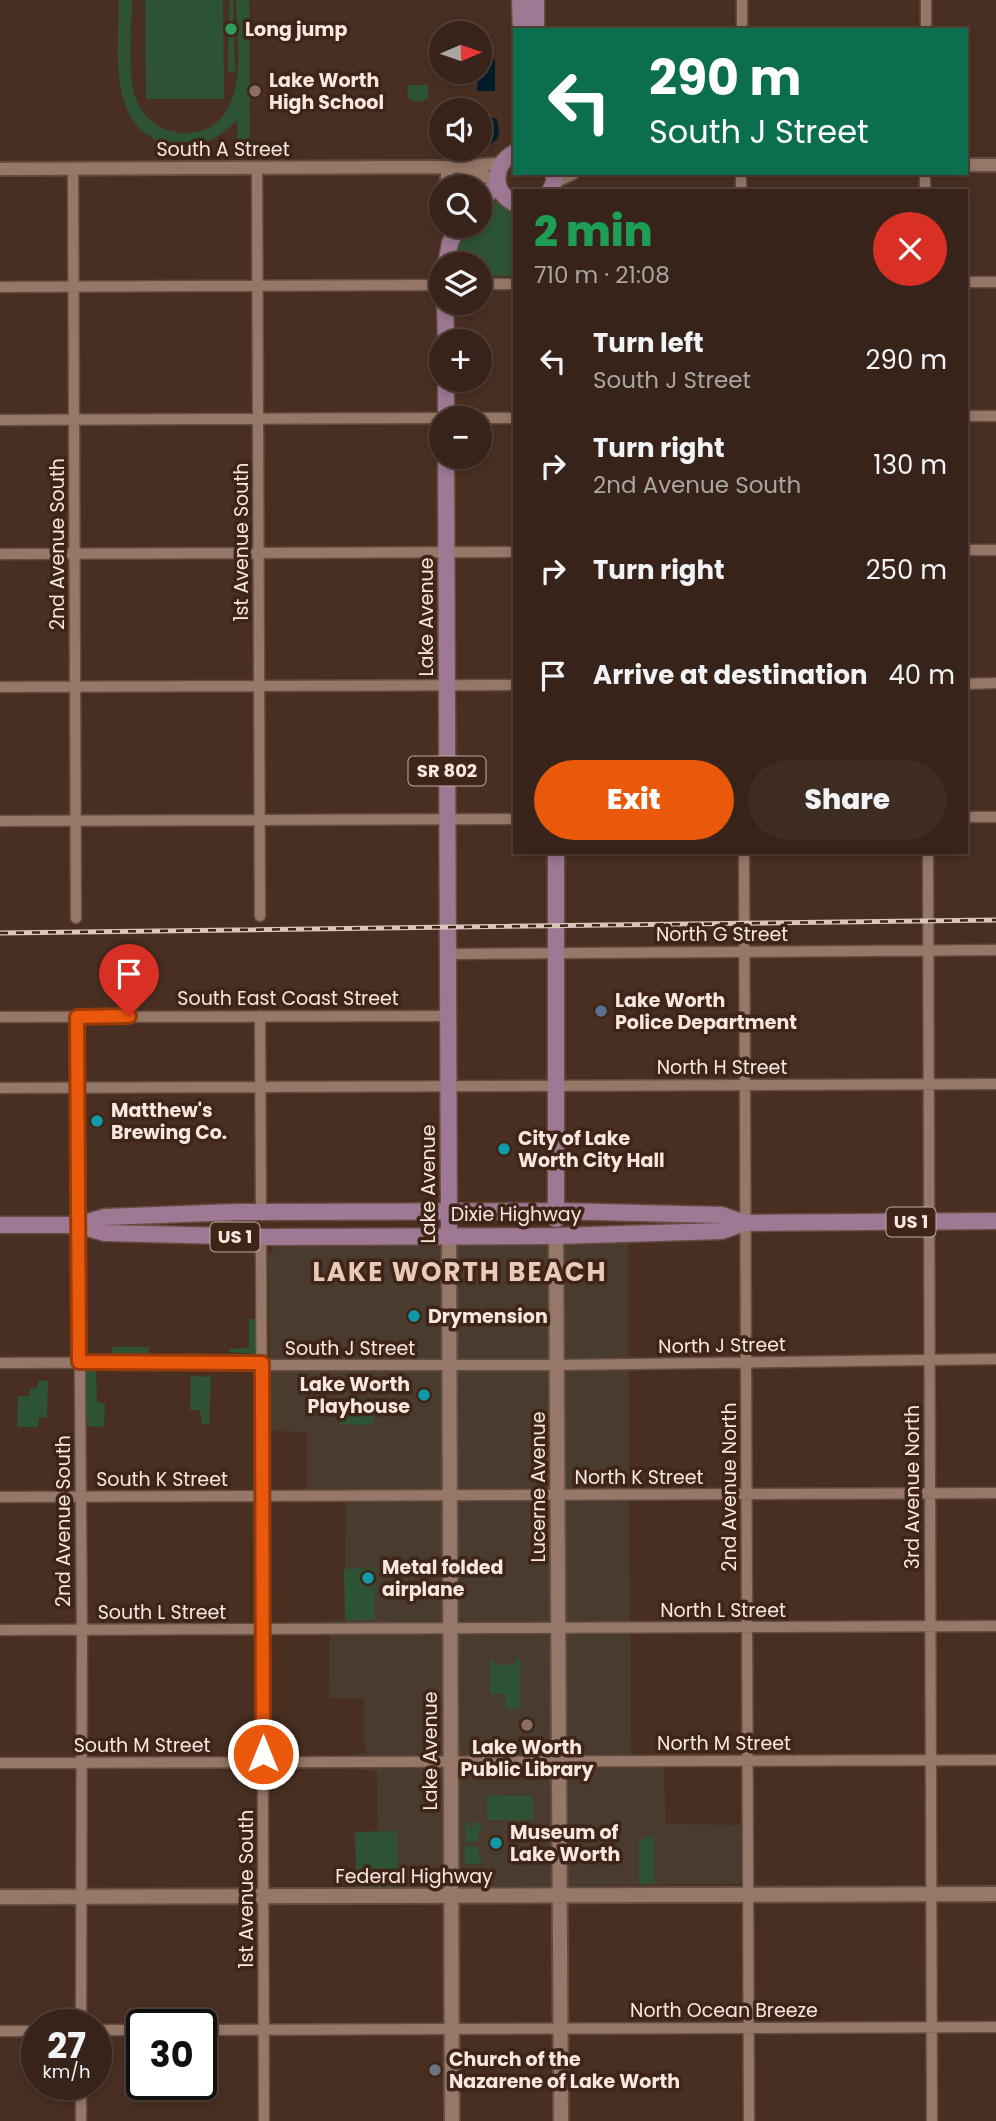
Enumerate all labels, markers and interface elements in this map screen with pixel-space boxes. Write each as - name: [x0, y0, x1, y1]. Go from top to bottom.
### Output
- place label: Long jump: [245, 16, 347, 43]
- marker: Long jump: [223, 21, 239, 37]
- north arrow: [429, 21, 492, 84]
- map controls: [429, 21, 492, 469]
- text: 290 m: [649, 44, 801, 112]
- icon: left: [534, 56, 625, 147]
- place label: Lake Worth High School: [269, 67, 384, 116]
- marker: Lake Worth High School: [247, 83, 263, 99]
- button: sound: [429, 98, 492, 161]
- text: South J Street: [649, 109, 869, 154]
- street label: South A Street: [156, 136, 290, 163]
- button: search: [429, 175, 492, 238]
- text: 2 min: [534, 202, 652, 261]
- button: close: [873, 212, 947, 286]
- button: layers: [429, 252, 492, 315]
- text: 710 m · 21:08: [534, 259, 670, 291]
- text: Turn left: [593, 325, 704, 361]
- button: +: [429, 329, 492, 392]
- icon: left: [534, 342, 572, 380]
- text: 290 m: [866, 342, 947, 378]
- text: South J Street: [593, 364, 751, 396]
- button: −: [429, 406, 492, 469]
- text: Turn right: [593, 430, 725, 466]
- icon: right: [534, 447, 572, 485]
- text: 130 m: [873, 447, 947, 483]
- street label: 2nd Avenue South: [44, 458, 71, 630]
- street label: 1st Avenue South: [228, 463, 255, 621]
- text: 2nd Avenue South: [593, 469, 801, 501]
- icon: right: [534, 552, 572, 590]
- text: Turn right: [593, 552, 725, 588]
- text: 250 m: [866, 552, 947, 588]
- street label: Lake Avenue: [413, 557, 440, 677]
- icon: arrive: [534, 657, 572, 695]
- text: Arrive at destination: [593, 657, 868, 693]
- text: 40 m: [889, 657, 955, 693]
- road number: SR 802: [408, 756, 486, 786]
- button: Exit: [534, 760, 734, 840]
- button: Share: [748, 760, 947, 840]
- street label: North G Street: [656, 921, 788, 948]
- pin: [99, 944, 159, 1016]
- icon: arrive: [110, 955, 148, 993]
- street label: South East Coast Street: [177, 985, 399, 1012]
- place label: Lake Worth Police Department: [615, 987, 797, 1036]
- marker: Lake Worth Police Department: [593, 1003, 609, 1019]
- street label: North H Street: [657, 1054, 787, 1081]
- place label: Matthew's Brewing Co.: [111, 1097, 227, 1146]
- marker: Matthew's Brewing Co.: [89, 1113, 105, 1129]
- street label: Lake Avenue: [415, 1124, 442, 1244]
- place label: City of Lake Worth City Hall: [518, 1125, 665, 1174]
- marker: City of Lake Worth City Hall: [496, 1141, 512, 1157]
- street label: Dixie Highway: [451, 1201, 582, 1228]
- road number: US 1: [886, 1208, 936, 1237]
- road number: US 1: [210, 1222, 260, 1252]
- district label: LAKE WORTH BEACH: [312, 1254, 608, 1290]
- place label: Drymension: [428, 1303, 548, 1330]
- marker: Drymension: [406, 1308, 422, 1324]
- street label: North J Street: [658, 1331, 786, 1360]
- street label: South J Street: [285, 1335, 415, 1362]
- place label: Lake Worth Playhouse: [300, 1371, 410, 1420]
- marker: Lake Worth Playhouse: [416, 1387, 432, 1403]
- street label: 2nd Avenue North: [716, 1402, 743, 1572]
- street label: 3rd Avenue North: [899, 1405, 926, 1569]
- street label: Lucerne Avenue: [525, 1411, 552, 1563]
- street label: 2nd Avenue South: [50, 1435, 77, 1607]
- street label: North K Street: [575, 1464, 704, 1491]
- street label: South K Street: [96, 1466, 228, 1493]
- place label: Metal folded airplane: [382, 1554, 503, 1603]
- marker: Metal folded airplane: [360, 1570, 376, 1586]
- street label: North L Street: [660, 1597, 786, 1624]
- street label: South L Street: [98, 1599, 226, 1626]
- street label: Lake Avenue: [417, 1691, 444, 1811]
- position arrow: [226, 1717, 300, 1791]
- marker: Lake Worth Public Library: [519, 1717, 535, 1733]
- street label: North M Street: [657, 1730, 791, 1757]
- street label: South M Street: [74, 1732, 210, 1759]
- place label: Lake Worth Public Library: [460, 1734, 595, 1783]
- street label: 1st Avenue South: [233, 1810, 260, 1968]
- place label: Museum of Lake Worth: [510, 1819, 620, 1868]
- marker: Museum of Lake Worth: [488, 1835, 504, 1851]
- street label: Federal Highway: [335, 1863, 493, 1890]
- street label: North Ocean Breeze: [630, 1997, 818, 2024]
- speed limit sign: 30: [126, 2009, 217, 2100]
- text: 27: [47, 2021, 86, 2070]
- place label: Church of the Nazarene of Lake Worth: [449, 2046, 680, 2095]
- text: km/h: [43, 2059, 90, 2084]
- marker: Church of the Nazarene of Lake Worth: [427, 2062, 443, 2078]

